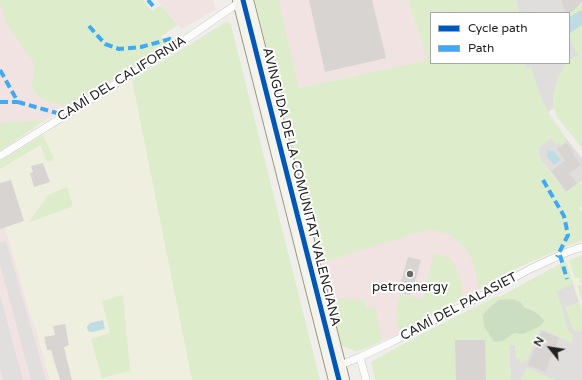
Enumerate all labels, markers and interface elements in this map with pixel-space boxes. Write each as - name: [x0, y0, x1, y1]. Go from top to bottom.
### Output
- legend: [430, 12, 570, 64]
- text: Cycle path: [468, 21, 527, 35]
- street label: CAMÍ DEL CALIFORNIA: [55, 33, 189, 125]
- text: Path: [468, 41, 494, 55]
- street label: AVINGUDA DE LA COMUNITAT VALENCIANA: [259, 46, 343, 328]
- marker: petroenergy: [405, 269, 415, 279]
- street label: CAMÍ DEL PALASIET: [398, 270, 520, 344]
- place label: petroenergy: [372, 280, 448, 296]
- north arrow: [530, 328, 570, 368]
- text: N: [531, 335, 547, 349]

